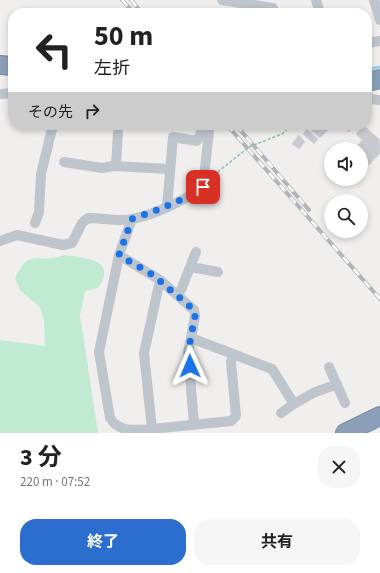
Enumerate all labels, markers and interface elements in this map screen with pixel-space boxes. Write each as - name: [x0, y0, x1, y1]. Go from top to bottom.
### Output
- text: 50 m: [94, 16, 153, 56]
- icon: left: [28, 24, 80, 76]
- text: 左折: [94, 56, 130, 81]
- icon: right: [81, 100, 103, 122]
- text: その先: [28, 102, 73, 123]
- map controls: [324, 142, 368, 238]
- button: sound: [324, 142, 368, 186]
- pin: [186, 170, 220, 204]
- icon: arrive: [192, 176, 214, 198]
- button: search: [324, 194, 368, 238]
- position arrow: [169, 345, 211, 387]
- text: 3 分: [20, 440, 61, 475]
- button: close: [318, 446, 360, 488]
- text: 220 m · 07:52: [20, 473, 90, 491]
- button: 終了: [20, 519, 186, 565]
- button: 共有: [194, 519, 360, 565]

